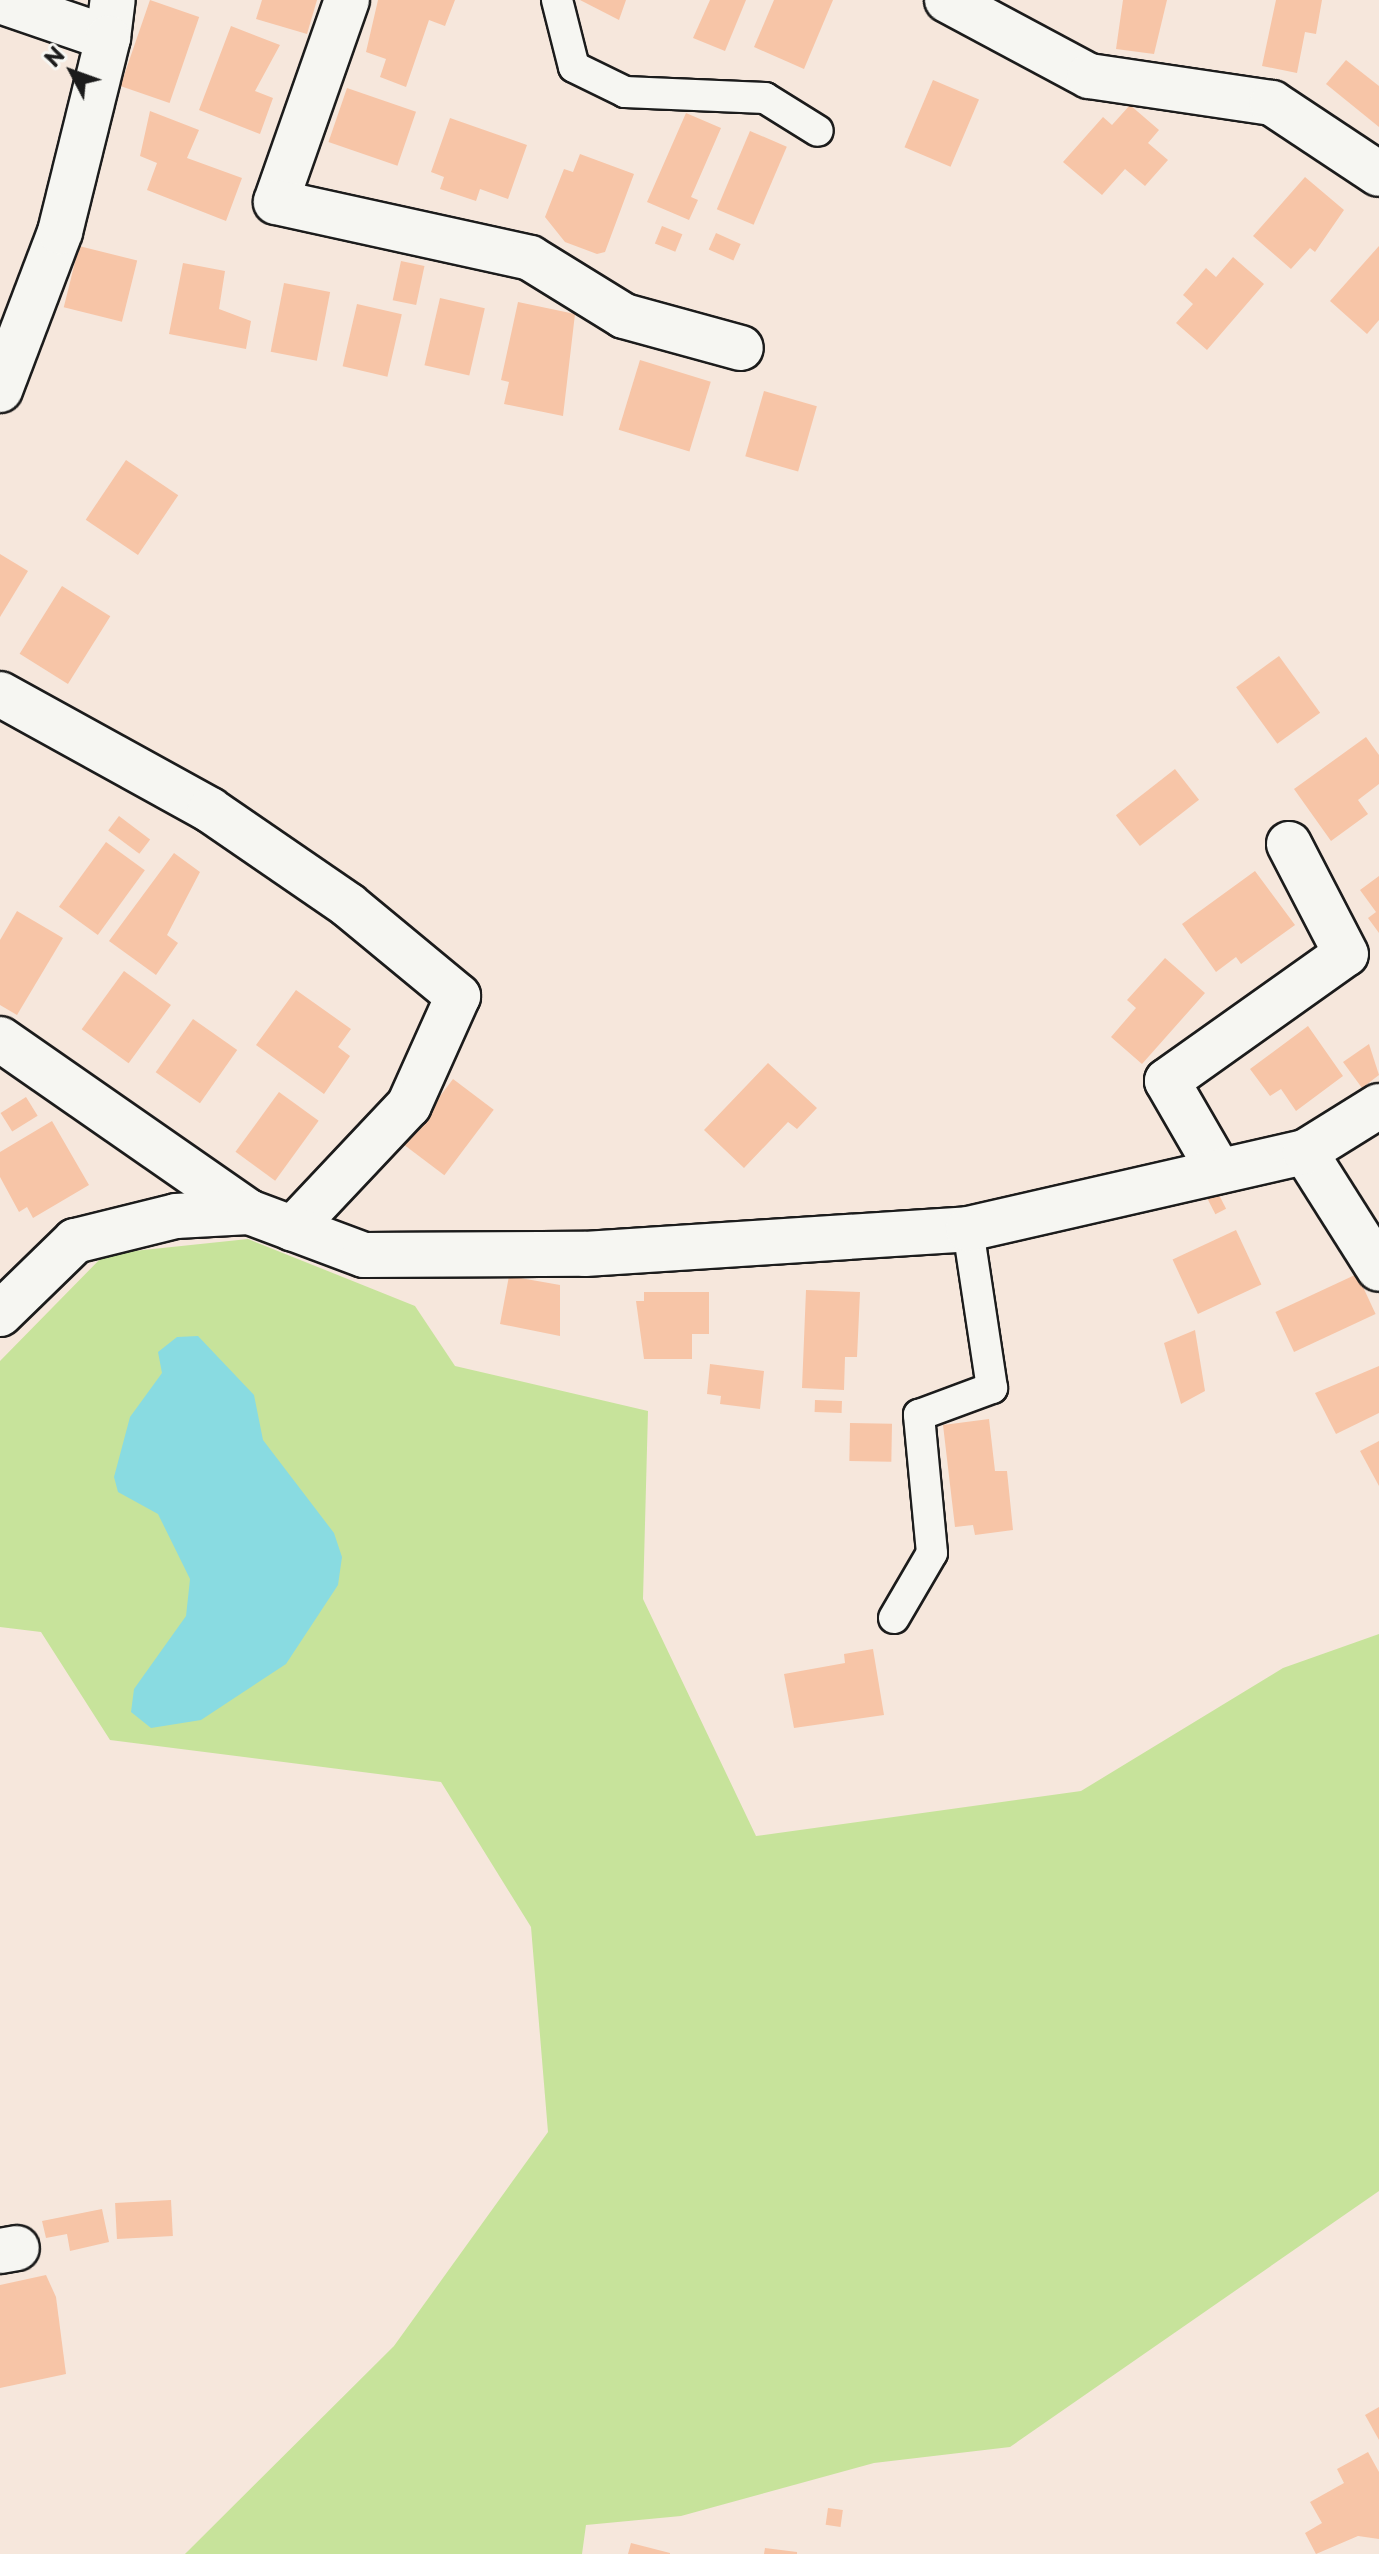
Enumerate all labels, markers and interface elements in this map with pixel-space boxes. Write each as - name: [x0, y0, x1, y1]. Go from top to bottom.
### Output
- north arrow: [32, 32, 112, 112]
- text: N: [35, 39, 72, 73]

